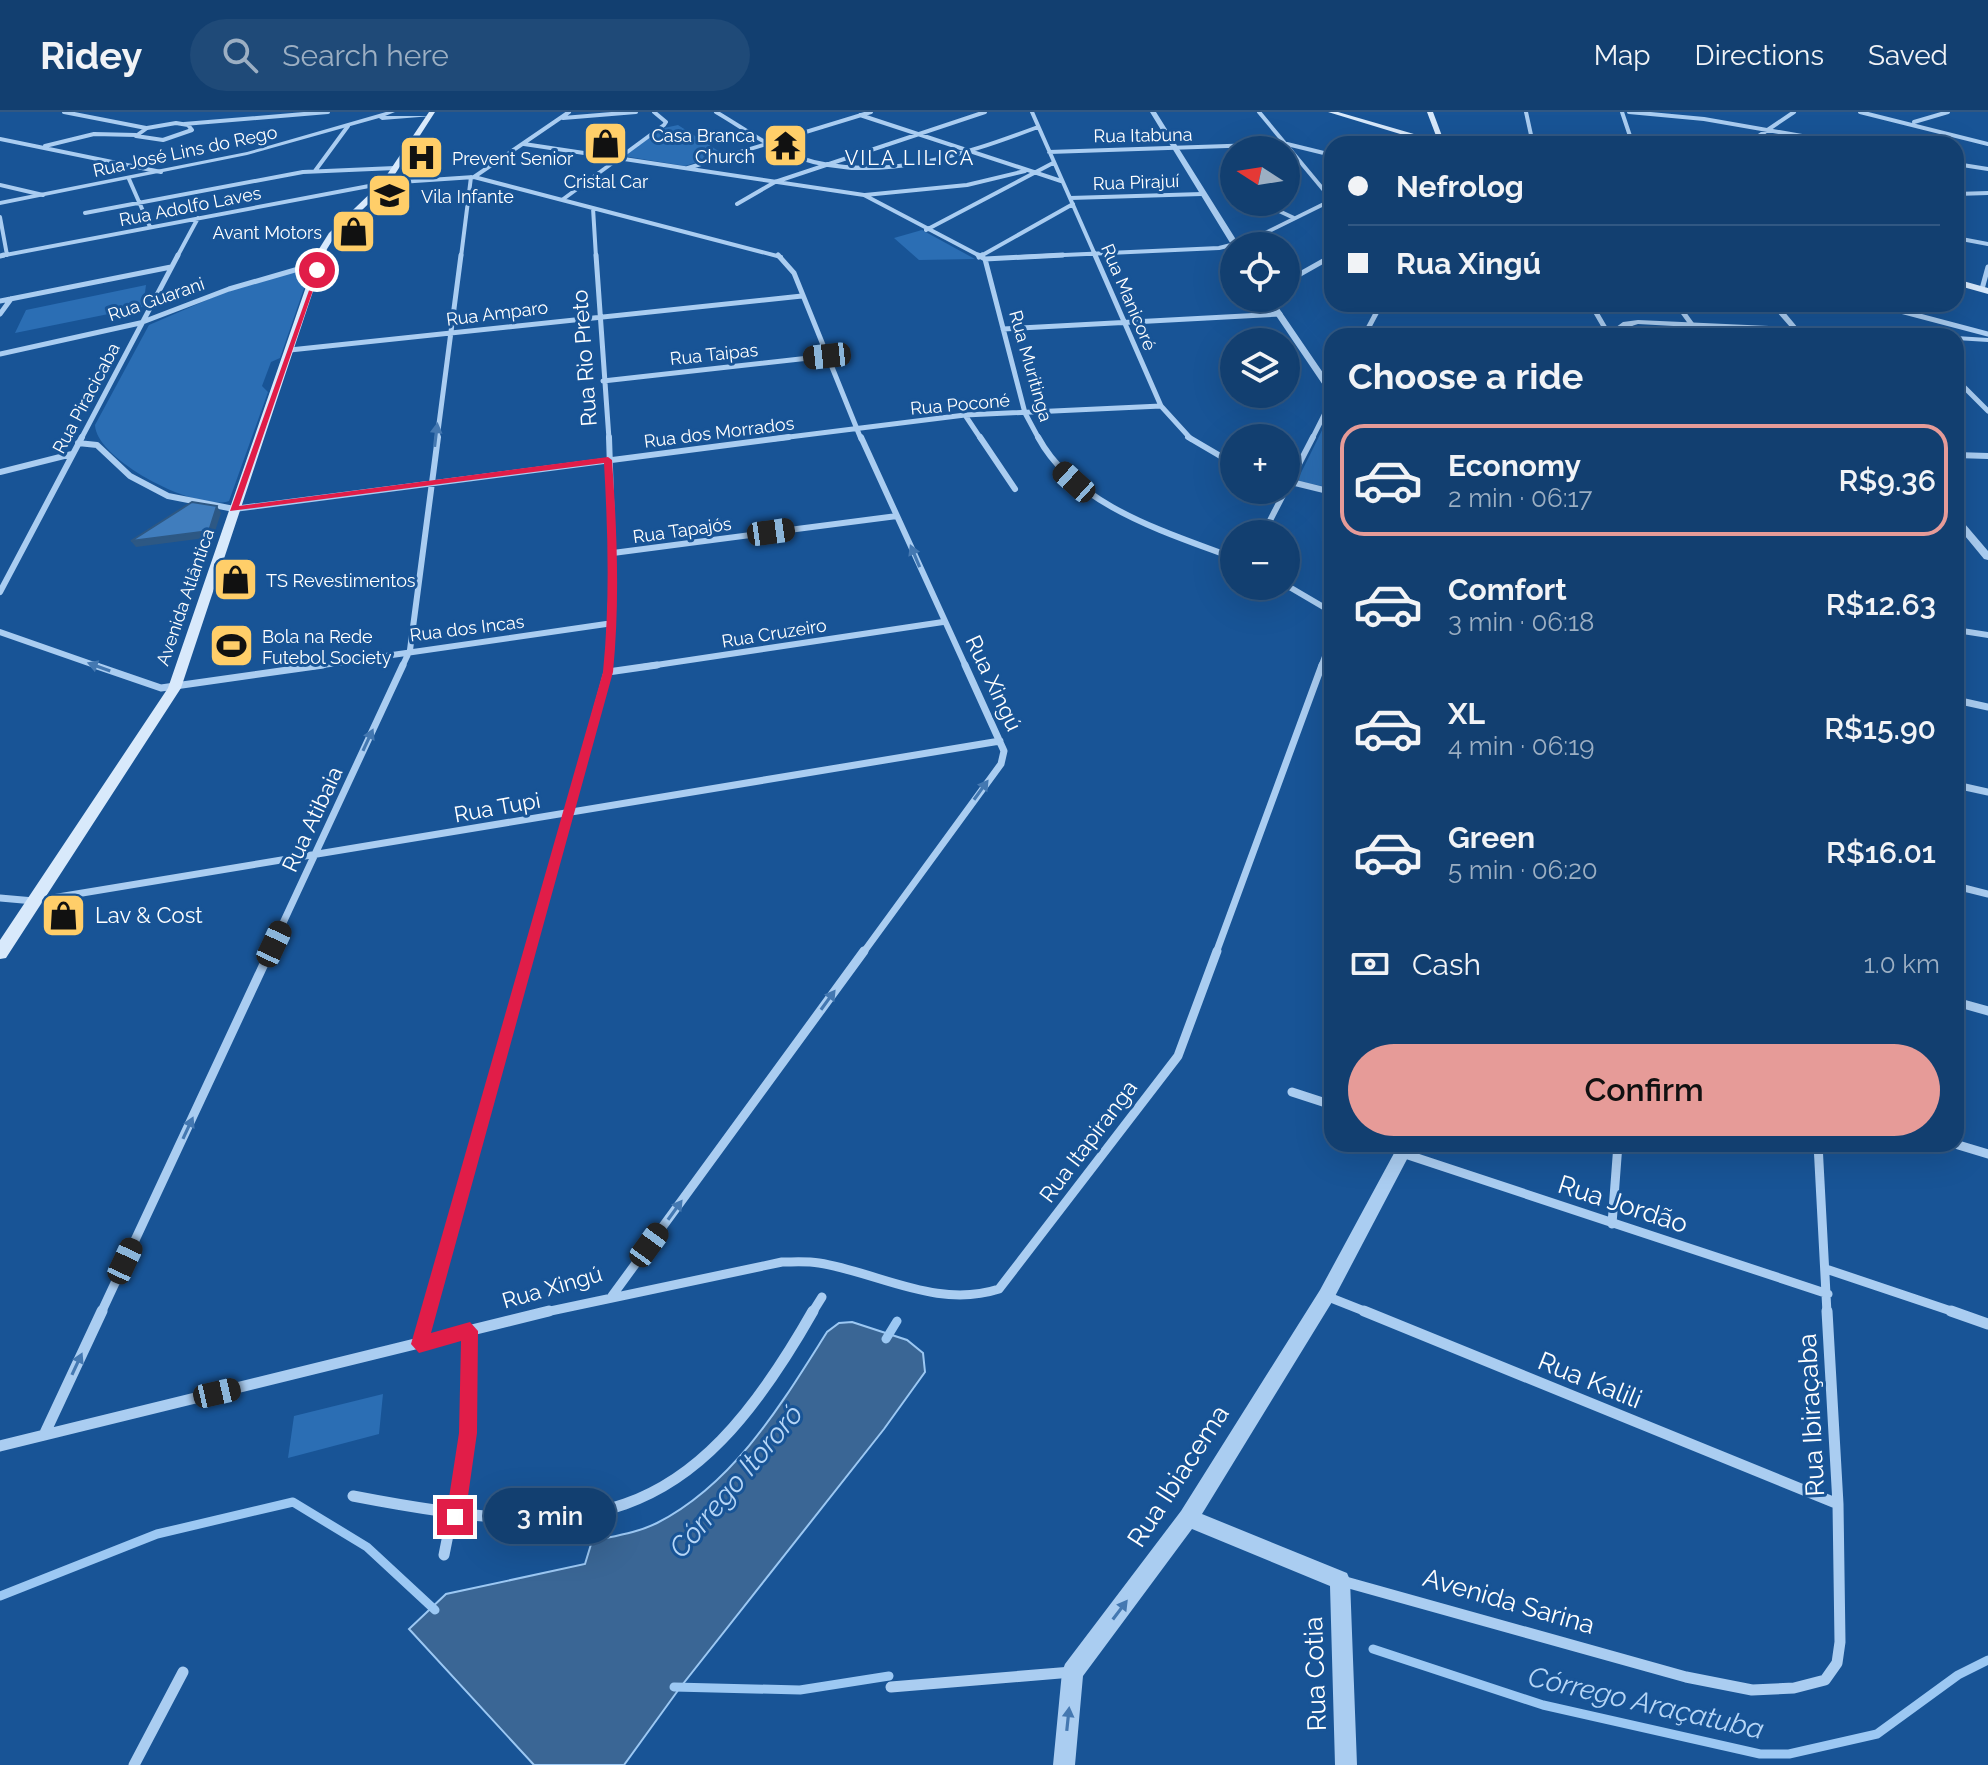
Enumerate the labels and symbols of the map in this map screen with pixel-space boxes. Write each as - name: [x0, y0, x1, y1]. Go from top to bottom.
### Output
- shop icon: Cristal Car: [582, 119, 630, 167]
- street label: Rua José Lins do Rego: [91, 121, 279, 181]
- temple icon: Casa Branca Church: [762, 121, 810, 169]
- street label: Rua Itabuna: [1093, 124, 1193, 146]
- place label: Casa Branca Church: [651, 125, 755, 167]
- hospital icon: Prevent Senior: [397, 134, 445, 182]
- north arrow: [1220, 136, 1300, 216]
- district label: VILA LILICA: [845, 146, 975, 170]
- place label: Prevent Senior: [452, 148, 574, 169]
- street label: Rua Pirajuí: [1092, 170, 1180, 194]
- place label: Cristal Car: [564, 171, 649, 192]
- school or university icon: Vila Infante: [366, 172, 414, 220]
- street label: Rua Adolfo Laves: [117, 182, 263, 230]
- place label: Vila Infante: [421, 186, 514, 207]
- shop icon: Avant Motors: [329, 208, 377, 256]
- place label: Avant Motors: [212, 222, 322, 243]
- street label: Rua Manicoré: [1097, 241, 1161, 354]
- route start: [299, 252, 335, 288]
- street label: Rua Guarani: [105, 273, 207, 325]
- street label: Rua Rio Preto: [566, 289, 602, 427]
- street label: Rua Amparo: [445, 296, 549, 330]
- street label: Rua Muritinga: [1005, 308, 1057, 424]
- street label: Rua Piracicaba: [48, 339, 124, 457]
- street label: Rua Taipas: [669, 339, 759, 369]
- car: [802, 342, 852, 370]
- street label: Rua Poconé: [909, 389, 1011, 419]
- street label: Rua dos Morrados: [643, 412, 796, 452]
- one-way arrow: [429, 422, 442, 447]
- car: [1048, 457, 1100, 507]
- street label: Rua Tapajós: [631, 513, 733, 547]
- car: [746, 517, 796, 547]
- street label: Avenida Atlântica: [152, 526, 218, 668]
- one-way arrow: [908, 544, 921, 568]
- shop icon: TS Revestimentos: [211, 556, 259, 604]
- place label: TS Revestimentos: [266, 570, 416, 591]
- street label: Rua dos Incas: [409, 611, 526, 645]
- street label: Rua Cruzeiro: [720, 614, 828, 652]
- sports icon: Bola na Rede Futebol Society: [207, 622, 255, 670]
- place label: Bola na Rede Futebol Society: [262, 626, 392, 668]
- street label: Rua Xingú: [960, 631, 1028, 735]
- one-way arrow: [87, 660, 111, 673]
- one-way arrow: [361, 729, 375, 752]
- street label: Rua Atibaia: [276, 762, 348, 876]
- one-way arrow: [973, 780, 989, 801]
- street label: Rua Tupi: [452, 787, 542, 827]
- shop icon: Lav & Cost: [40, 891, 88, 939]
- place label: Lav & Cost: [95, 902, 203, 928]
- car: [253, 917, 295, 971]
- one-way arrow: [820, 990, 835, 1011]
- street label: Rua Itapiranga: [1034, 1075, 1142, 1207]
- one-way arrow: [181, 1117, 194, 1140]
- street label: Rua Jordão: [1554, 1169, 1692, 1239]
- one-way arrow: [667, 1200, 682, 1221]
- car: [625, 1219, 673, 1271]
- car: [104, 1234, 146, 1288]
- street label: Rua Xingú: [499, 1260, 605, 1314]
- street label: Rua Ibiraçaba: [1792, 1333, 1830, 1497]
- street label: Rua Kalili: [1534, 1346, 1646, 1414]
- one-way arrow: [71, 1352, 84, 1376]
- car: [191, 1376, 243, 1410]
- water label: Córrego Itororó: [662, 1398, 810, 1564]
- street label: Rua Ibiacema: [1121, 1400, 1235, 1552]
- callout: 3 min: [483, 1489, 615, 1545]
- route end: [437, 1499, 473, 1535]
- street label: Avenida Sarina: [1420, 1562, 1598, 1640]
- one-way arrow: [1111, 1600, 1127, 1620]
- street label: Rua Cotia: [1298, 1616, 1332, 1732]
- water label: Córrego Araçatuba: [1525, 1660, 1767, 1746]
- one-way arrow: [1062, 1706, 1075, 1731]

